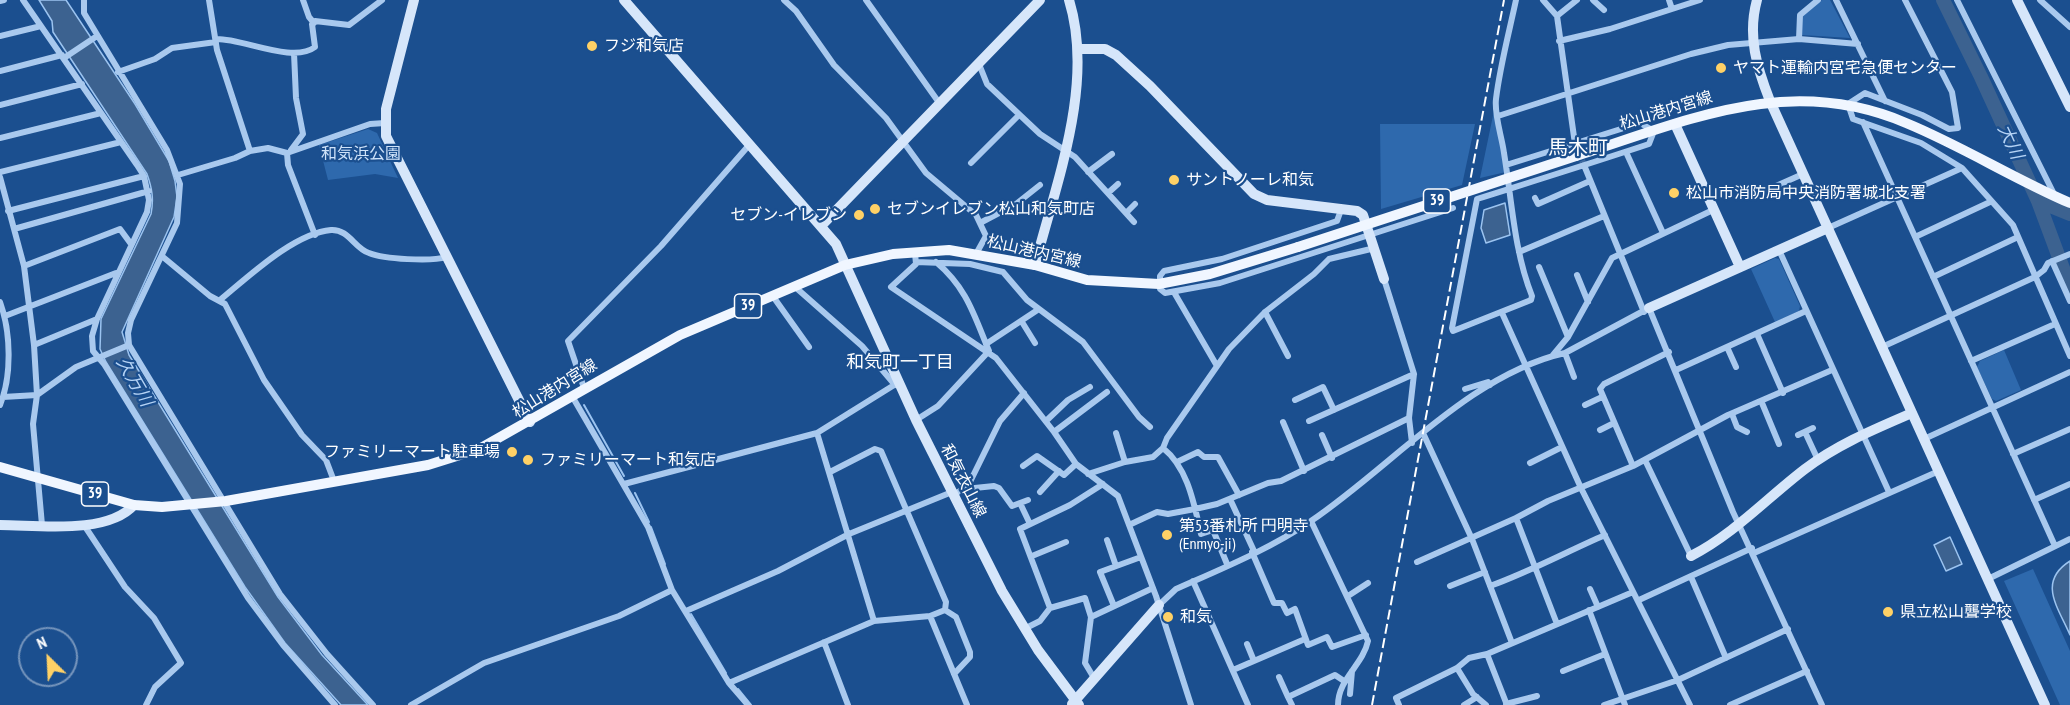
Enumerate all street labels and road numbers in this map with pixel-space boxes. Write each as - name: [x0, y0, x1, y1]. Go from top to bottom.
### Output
- street label: 松山港内宮線: [1617, 88, 1715, 134]
- road number: 39: [1424, 189, 1450, 213]
- street label: 松山港内宮線: [985, 232, 1083, 272]
- road number: 39: [734, 294, 762, 318]
- street label: 松山港内宮線: [509, 355, 601, 423]
- street label: 和気衣山線: [936, 441, 990, 521]
- road number: 39: [82, 482, 109, 506]

